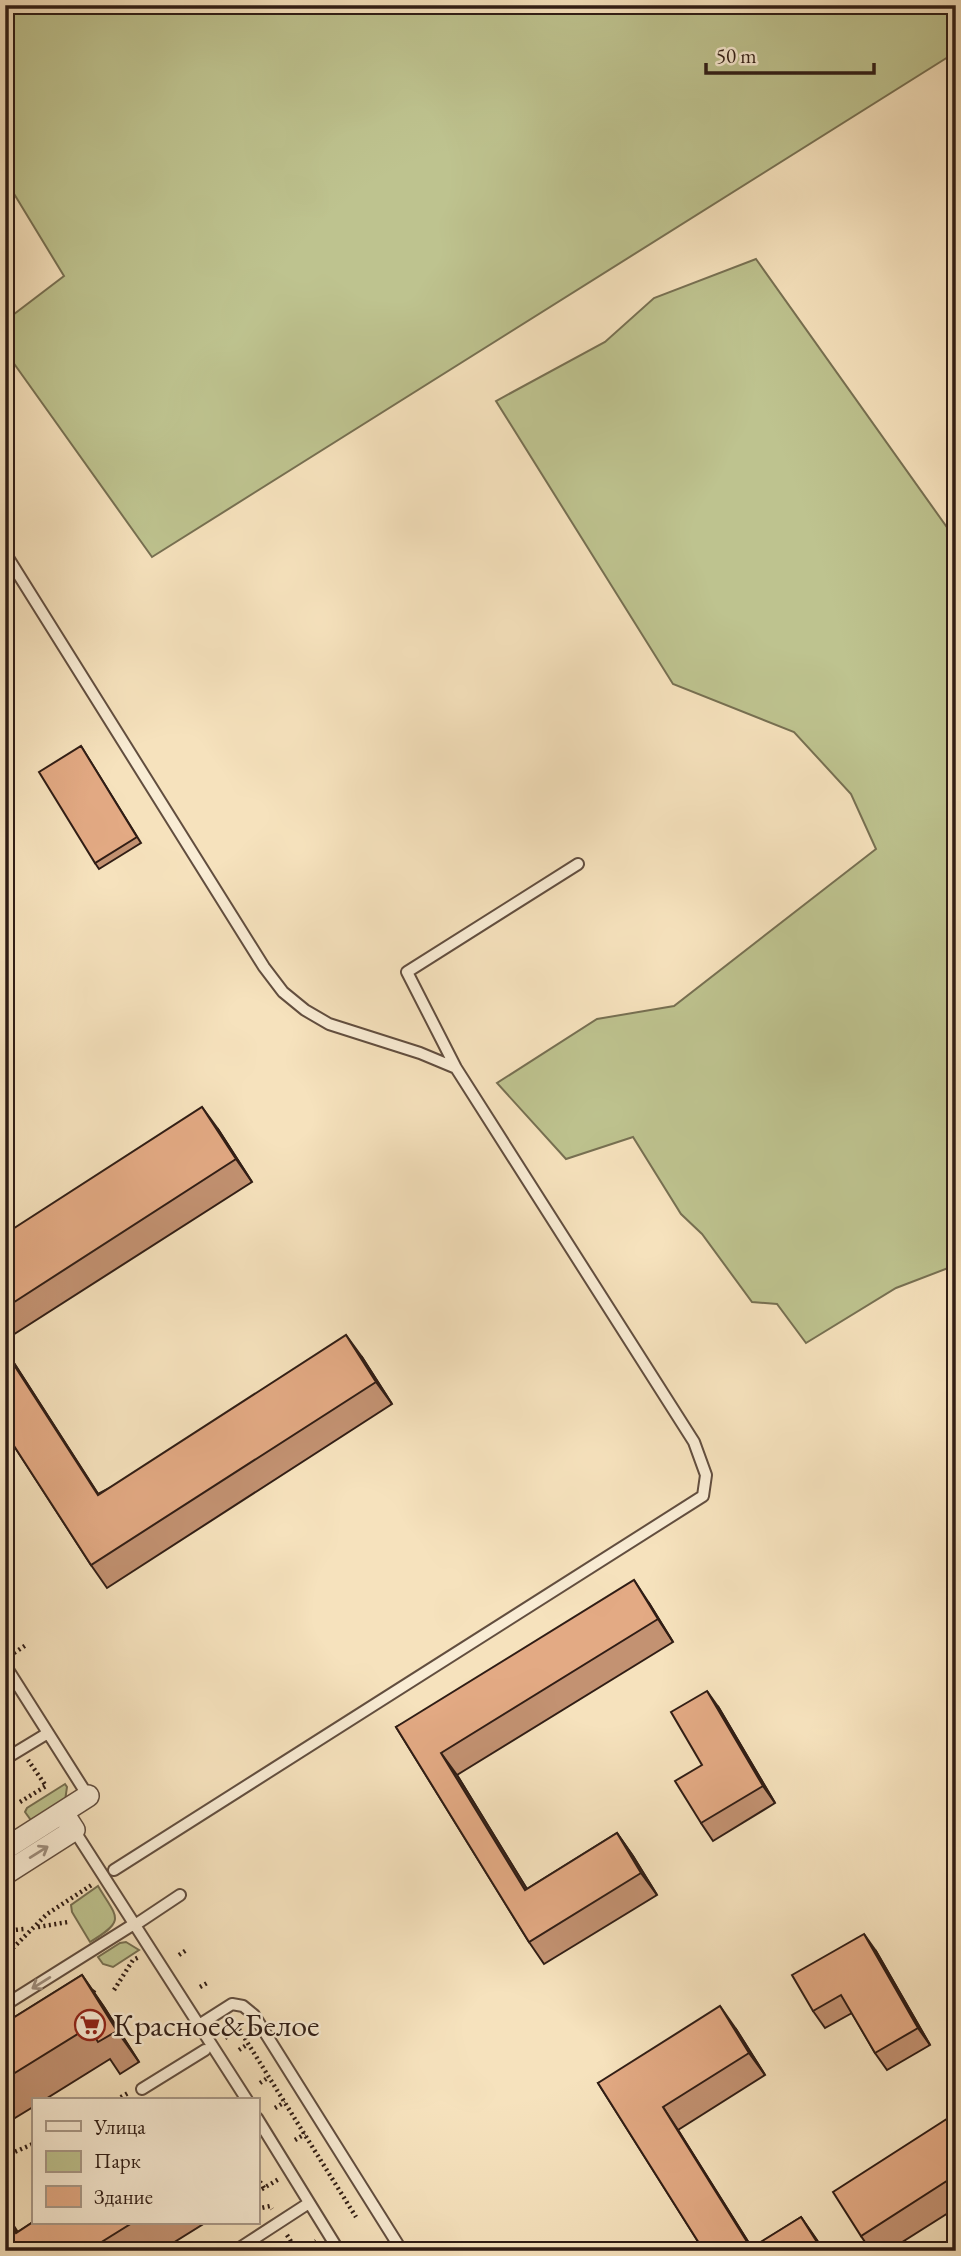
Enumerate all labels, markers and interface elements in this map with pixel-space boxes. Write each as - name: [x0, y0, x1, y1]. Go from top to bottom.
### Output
- scale bar: [706, 32, 874, 76]
- text: 50 m: [716, 42, 757, 69]
- one-way arrow: [29, 1844, 49, 1858]
- one-way arrow: [32, 1975, 51, 1990]
- place label: Красное&Белое: [113, 2004, 320, 2046]
- supermarket icon: Красное&Белое: [73, 2008, 107, 2042]
- legend: [32, 2098, 259, 2224]
- text: Улица: [93, 2113, 146, 2140]
- text: Парк: [94, 2147, 141, 2174]
- text: Здание: [94, 2183, 153, 2210]

